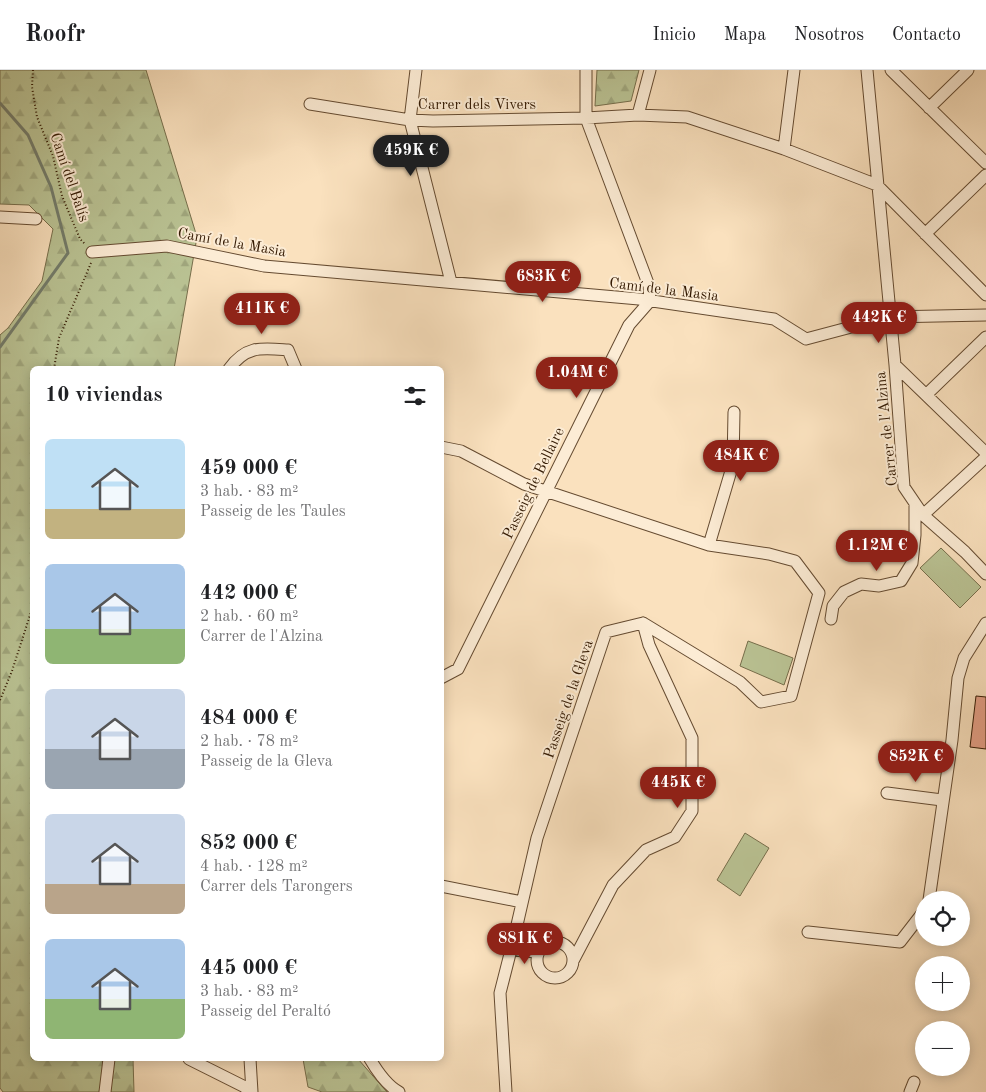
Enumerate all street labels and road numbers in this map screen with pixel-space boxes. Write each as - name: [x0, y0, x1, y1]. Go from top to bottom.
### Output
- street label: Carrer dels Vivers: [418, 98, 536, 113]
- street label: Camí del Balís: [46, 131, 91, 224]
- street label: Camí de la Masia: [176, 227, 288, 261]
- street label: Camí de la Masia: [608, 276, 720, 305]
- street label: Carrer de l'Alzina: [874, 370, 901, 487]
- street label: Passeig de Bellaire: [501, 425, 568, 542]
- street label: Passeig de la Gleva: [542, 638, 597, 761]

